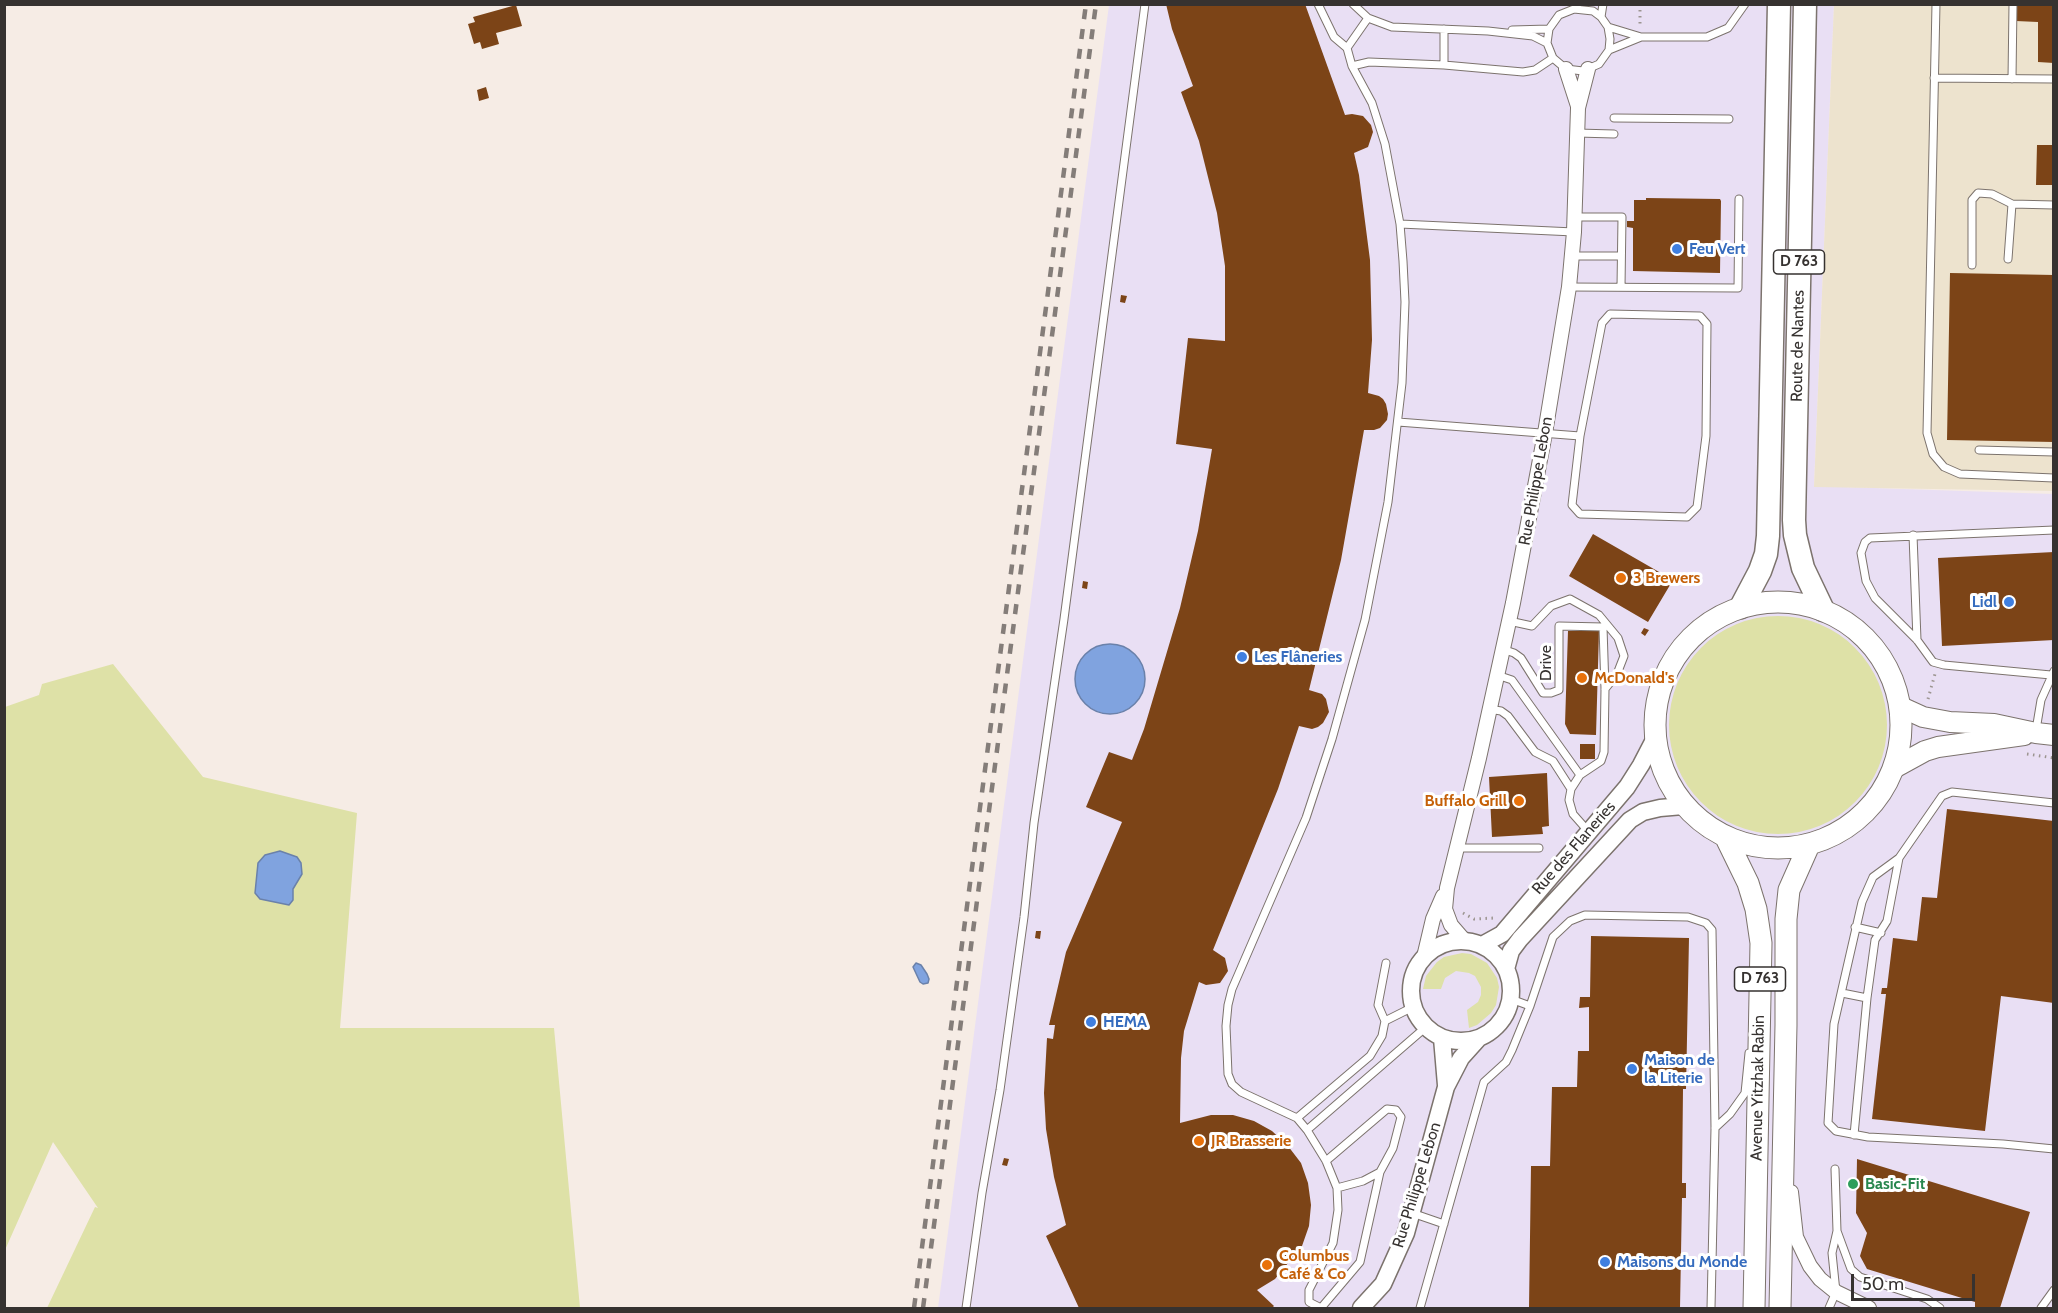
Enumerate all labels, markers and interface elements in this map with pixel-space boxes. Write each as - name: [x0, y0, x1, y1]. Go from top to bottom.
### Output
- place label: Feu Vert: [1689, 239, 1746, 259]
- marker: Feu Vert: [1670, 242, 1684, 256]
- road number: D 763: [1774, 250, 1824, 274]
- street label: Route de Nantes: [1787, 290, 1809, 402]
- street label: Rue Philippe Lebon: [1515, 415, 1557, 547]
- place label: 3 Brewers: [1633, 568, 1700, 588]
- marker: 3 Brewers: [1614, 571, 1628, 585]
- place label: Lidl: [1972, 592, 1997, 612]
- marker: Lidl: [2002, 595, 2016, 609]
- street label: Drive: [1536, 645, 1556, 681]
- place label: Les Flâneries: [1254, 647, 1342, 667]
- marker: Les Flâneries: [1235, 650, 1249, 664]
- place label: McDonald's: [1594, 668, 1674, 688]
- marker: McDonald's: [1575, 671, 1589, 685]
- place label: Buffalo Grill: [1425, 791, 1507, 811]
- marker: Buffalo Grill: [1512, 794, 1526, 808]
- street label: Rue des Flaneries: [1528, 797, 1620, 899]
- road number: D 763: [1734, 967, 1786, 991]
- place label: HEMA: [1103, 1012, 1147, 1032]
- marker: HEMA: [1084, 1015, 1098, 1029]
- street label: Avenue Yitzhak Rabin: [1747, 1015, 1769, 1161]
- place label: Maison de la Literie: [1644, 1050, 1715, 1088]
- marker: Maison de la Literie: [1625, 1062, 1639, 1076]
- street label: Rue Philippe Lebon: [1389, 1120, 1445, 1250]
- place label: JR Brasserie: [1211, 1131, 1291, 1151]
- marker: JR Brasserie: [1192, 1134, 1206, 1148]
- place label: Basic-Fit: [1865, 1174, 1925, 1194]
- marker: Basic-Fit: [1846, 1177, 1860, 1191]
- place label: Columbus Café & Co: [1279, 1246, 1349, 1284]
- place label: Maisons du Monde: [1617, 1252, 1747, 1272]
- marker: Maisons du Monde: [1598, 1255, 1612, 1269]
- marker: Columbus Café & Co: [1260, 1258, 1274, 1272]
- scale bar: [1854, 1262, 1978, 1300]
- text: 50 m: [1862, 1273, 1904, 1295]

